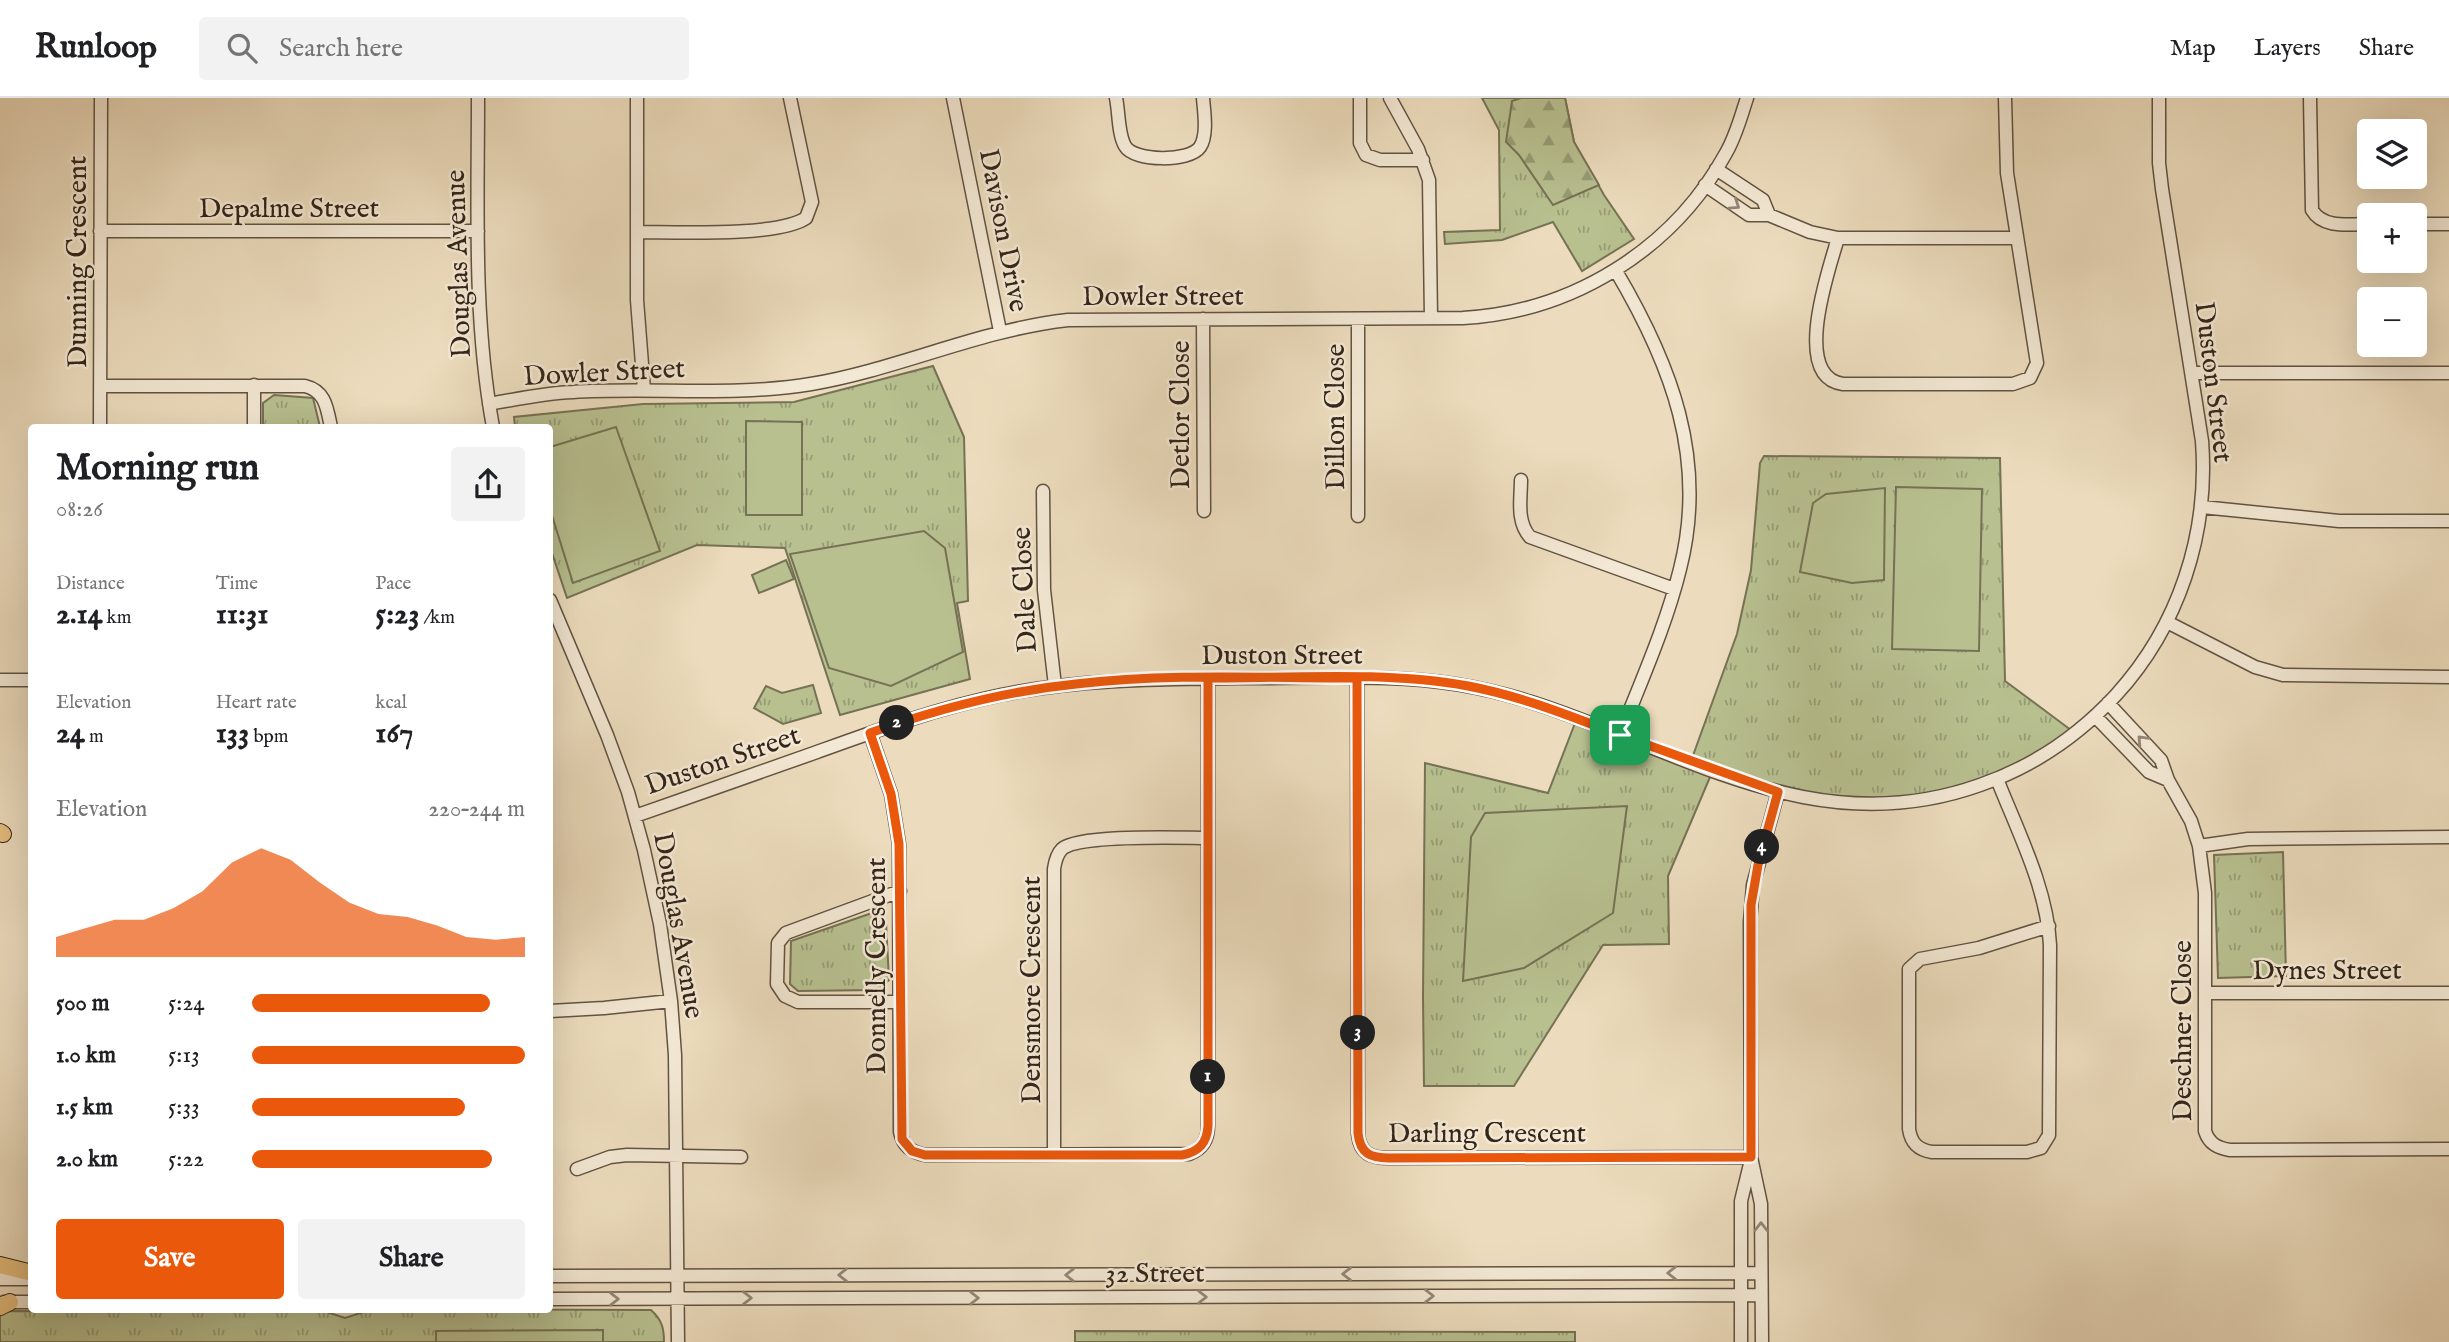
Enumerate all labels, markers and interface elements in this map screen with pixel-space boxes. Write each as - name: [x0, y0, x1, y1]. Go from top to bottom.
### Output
- search box: [199, 17, 689, 80]
- text: Runloop: [35, 27, 157, 69]
- icon: search: [223, 29, 261, 67]
- text: Search here: [279, 32, 403, 65]
- text: Map: [2170, 33, 2216, 64]
- text: Layers: [2254, 33, 2321, 64]
- text: Share: [2359, 33, 2414, 64]
- map controls: [2357, 119, 2427, 357]
- button: layers: [2357, 119, 2427, 189]
- street label: Davison Drive: [970, 146, 1036, 315]
- street label: Dunning Crescent: [61, 155, 96, 368]
- street label: Douglas Avenue: [439, 169, 480, 359]
- street label: Depalme Street: [199, 192, 380, 227]
- one-way arrow: [1727, 197, 1740, 209]
- button: +: [2357, 203, 2427, 273]
- street label: Dowler Street: [1082, 280, 1244, 315]
- button: −: [2357, 287, 2427, 357]
- street label: Duston Street: [2185, 300, 2240, 465]
- street label: Detlor Close: [1164, 340, 1199, 490]
- street label: Dillon Close: [1319, 344, 1354, 490]
- street label: Dowler Street: [522, 352, 686, 395]
- text: Morning run: [56, 445, 259, 493]
- button: share: [451, 447, 525, 521]
- text: 08:26: [56, 495, 103, 524]
- street label: Dale Close: [1005, 526, 1046, 654]
- text: Distance: [56, 572, 125, 596]
- text: Time: [216, 572, 258, 596]
- text: Pace: [375, 572, 411, 596]
- text: 2.14: [56, 596, 102, 634]
- text: 11:31: [216, 596, 268, 634]
- text: 5:23: [375, 596, 419, 634]
- text: km: [102, 606, 131, 630]
- text: /km: [419, 606, 455, 630]
- street label: Duston Street: [1201, 639, 1363, 674]
- text: Elevation: [56, 691, 131, 715]
- text: Heart rate: [216, 691, 297, 715]
- text: kcal: [375, 691, 407, 715]
- pin: [1590, 705, 1650, 765]
- pin: 2: [880, 706, 914, 740]
- text: 2: [892, 710, 901, 734]
- text: 24: [56, 715, 85, 753]
- text: 133: [216, 715, 249, 753]
- text: 167: [375, 715, 413, 753]
- icon: arrive: [1601, 716, 1639, 754]
- street label: Duston Street: [641, 718, 805, 804]
- text: m: [85, 725, 104, 749]
- text: bpm: [249, 725, 288, 749]
- one-way arrow: [2137, 735, 2150, 748]
- text: Elevation: [56, 795, 147, 824]
- text: 220–244 m: [428, 795, 525, 824]
- street label: Douglas Avenue: [644, 830, 711, 1021]
- pin: 4: [1744, 830, 1780, 864]
- text: 4: [1757, 834, 1766, 858]
- street label: Donnelly Crescent: [860, 857, 895, 1075]
- street label: Densmore Crescent: [1015, 876, 1050, 1104]
- street label: Deschner Close: [2166, 940, 2201, 1122]
- street label: Dynes Street: [2252, 954, 2402, 989]
- text: 500 m: [56, 989, 110, 1018]
- text: 5:24: [168, 989, 204, 1018]
- pin: 3: [1340, 1016, 1376, 1051]
- text: 3: [1354, 1020, 1361, 1044]
- text: 1.0 km: [56, 1041, 116, 1070]
- text: 5:13: [168, 1041, 200, 1070]
- pin: 1: [1190, 1060, 1226, 1094]
- text: 1: [1204, 1064, 1211, 1088]
- text: 1.5 km: [56, 1093, 113, 1122]
- text: 5:33: [168, 1093, 200, 1122]
- street label: Darling Crescent: [1388, 1117, 1587, 1152]
- text: 2.0 km: [56, 1145, 118, 1174]
- text: 5:22: [168, 1145, 204, 1174]
- button: Save: [56, 1219, 284, 1299]
- button: Share: [298, 1219, 525, 1299]
- one-way arrow: [1753, 1221, 1769, 1231]
- street label: 32 Street: [1105, 1257, 1205, 1292]
- one-way arrow: [1666, 1265, 1677, 1281]
- one-way arrow: [1341, 1266, 1351, 1282]
- one-way arrow: [837, 1267, 847, 1283]
- one-way arrow: [1064, 1267, 1075, 1283]
- one-way arrow: [1424, 1288, 1435, 1304]
- one-way arrow: [1197, 1289, 1207, 1305]
- one-way arrow: [742, 1290, 752, 1306]
- one-way arrow: [969, 1290, 980, 1306]
- one-way arrow: [609, 1291, 620, 1307]

